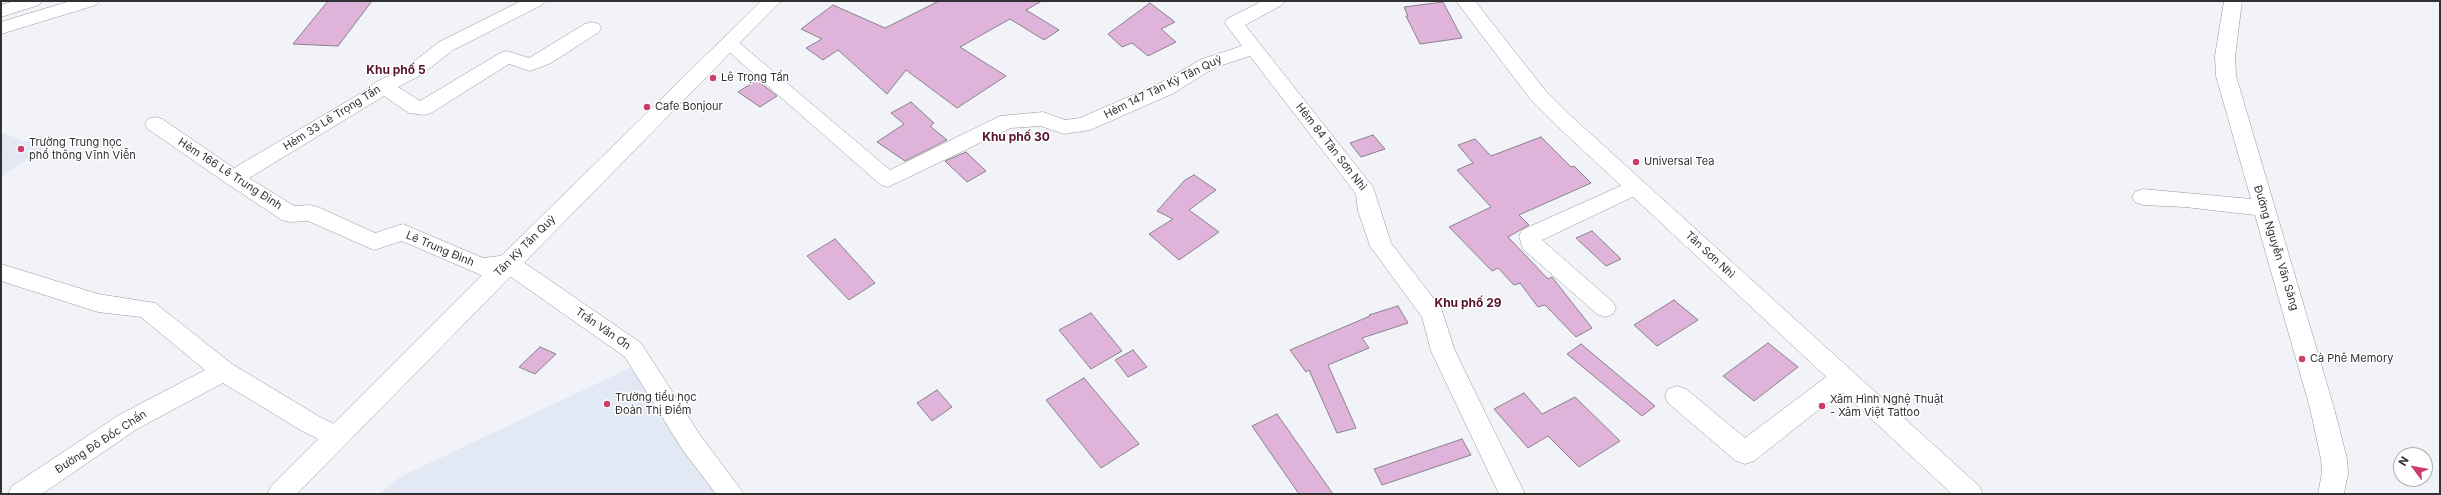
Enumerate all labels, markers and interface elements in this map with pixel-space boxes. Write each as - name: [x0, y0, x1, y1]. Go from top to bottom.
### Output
- street label: Hẻm 147 Tân Kỳ Tân Quý: [1102, 53, 1224, 121]
- district label: Khu phố 5: [366, 63, 426, 77]
- place label: Lê Trọng Tấn: [721, 71, 789, 85]
- marker: Lê Trọng Tấn: [708, 73, 718, 83]
- street label: Hẻm 33 Lê Trọng Tấn: [281, 83, 383, 153]
- place label: Cafe Bonjour: [655, 100, 723, 114]
- street label: Hẻm 84 Tân Sơn Nhì: [1293, 101, 1369, 193]
- marker: Cafe Bonjour: [642, 102, 652, 112]
- district label: Khu phố 30: [982, 130, 1050, 144]
- street label: Hẻm 166 Lê Trung Đình: [176, 135, 284, 213]
- place label: Trường Trung học phổ thông Vĩnh Viễn: [29, 136, 136, 162]
- marker: Trường Trung học phổ thông Vĩnh Viễn: [16, 144, 26, 154]
- place label: Universal Tea: [1644, 155, 1715, 169]
- marker: Universal Tea: [1631, 157, 1641, 167]
- street label: Đường Nguyễn Văn Săng: [2251, 184, 2301, 312]
- street label: Tân Kỳ Tân Quý: [492, 213, 558, 279]
- street label: Lê Trung Đình: [404, 229, 476, 269]
- street label: Tân Sơn Nhì: [1683, 229, 1737, 281]
- district label: Khu phố 29: [1434, 296, 1502, 310]
- street label: Trần Văn Ơn: [573, 305, 633, 353]
- place label: Cà Phê Memory: [2310, 352, 2393, 366]
- marker: Cà Phê Memory: [2297, 354, 2307, 364]
- place label: Trường tiểu học Đoàn Thị Điểm: [615, 391, 697, 417]
- place label: Xăm Hình Nghệ Thuật - Xăm Việt Tattoo: [1830, 393, 1944, 419]
- marker: Trường tiểu học Đoàn Thị Điểm: [602, 399, 612, 409]
- marker: Xăm Hình Nghệ Thuật - Xăm Việt Tattoo: [1817, 401, 1827, 411]
- street label: Đường Đô Đốc Chấn: [53, 408, 149, 476]
- north arrow: [2393, 447, 2433, 487]
- text: N: [2396, 454, 2412, 468]

